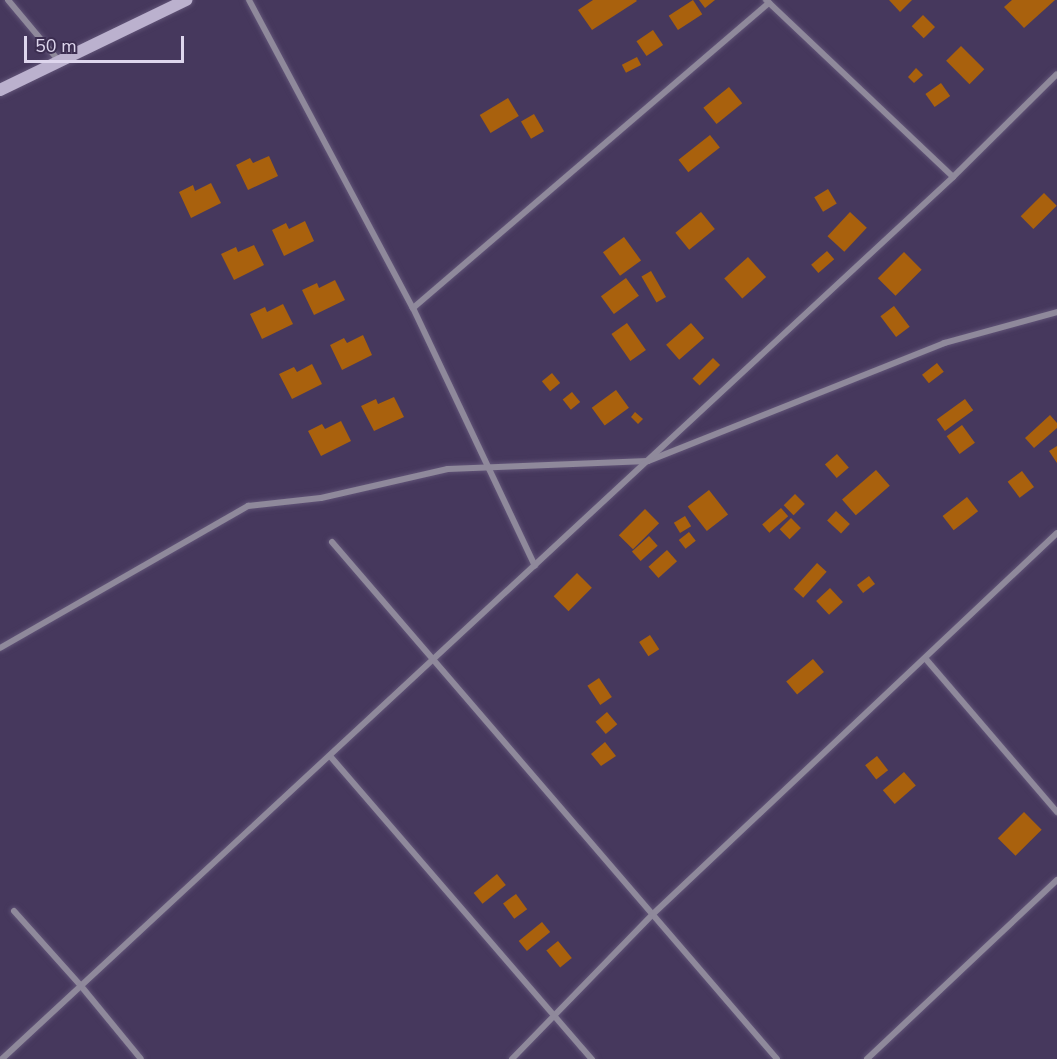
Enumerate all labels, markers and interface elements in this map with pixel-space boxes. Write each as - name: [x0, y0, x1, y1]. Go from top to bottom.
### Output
- scale bar: [27, 24, 188, 62]
- text: 50 m: [35, 34, 77, 58]

